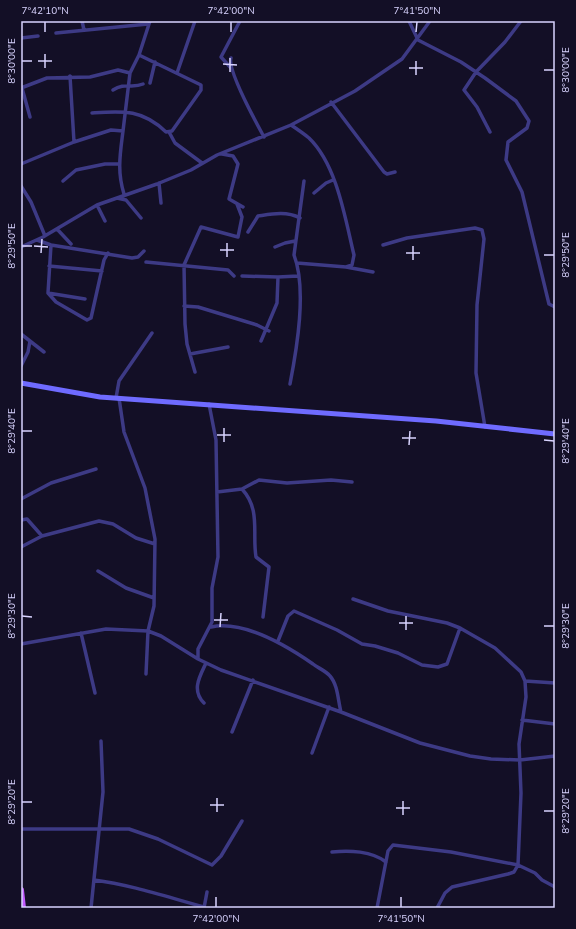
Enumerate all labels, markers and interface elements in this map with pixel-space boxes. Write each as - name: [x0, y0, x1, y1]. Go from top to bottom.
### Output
- text: 7°42'10"N: [21, 4, 69, 18]
- text: 7°42'00"N: [207, 4, 255, 18]
- text: 7°41'50"N: [393, 4, 441, 18]
- text: 8°30'00"E: [5, 38, 19, 84]
- text: 8°30'00"E: [559, 47, 573, 93]
- text: 8°29'50"E: [5, 223, 19, 269]
- text: 8°29'50"E: [559, 232, 573, 278]
- text: 8°29'40"E: [5, 408, 19, 454]
- text: 8°29'40"E: [559, 418, 573, 464]
- text: 8°29'30"E: [5, 593, 19, 639]
- text: 8°29'30"E: [559, 603, 573, 649]
- text: 8°29'20"E: [5, 779, 19, 825]
- text: 8°29'20"E: [559, 788, 573, 834]
- text: 7°42'00"N: [192, 912, 240, 926]
- text: 7°41'50"N: [377, 912, 425, 926]

